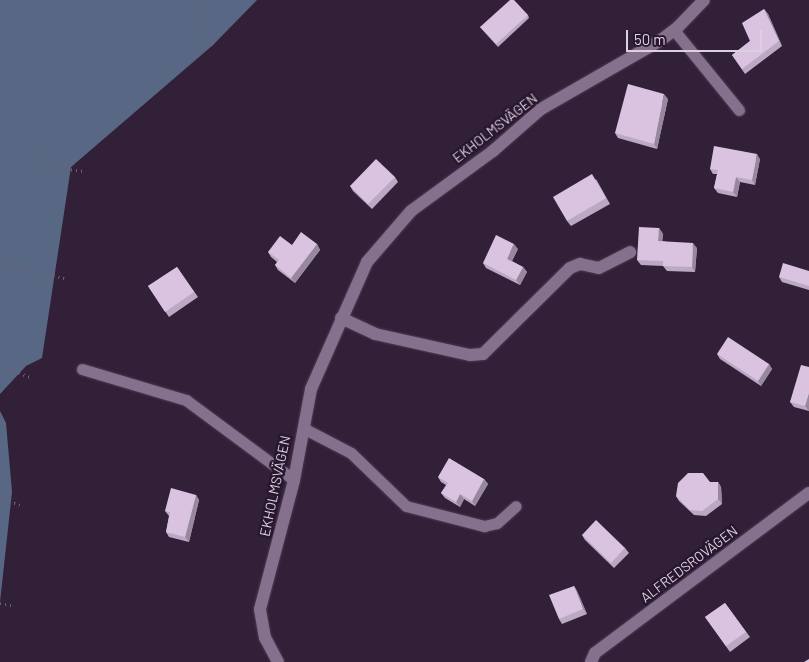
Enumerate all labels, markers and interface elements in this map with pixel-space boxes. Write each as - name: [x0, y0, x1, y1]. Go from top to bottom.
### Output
- scale bar: [629, 20, 765, 52]
- text: 50 m: [634, 30, 666, 48]
- street label: EKHOLMSVÄGEN: [449, 90, 541, 166]
- street label: EKHOLMSVÄGEN: [256, 434, 294, 538]
- street label: ALFREDSROVÄGEN: [637, 522, 741, 606]

